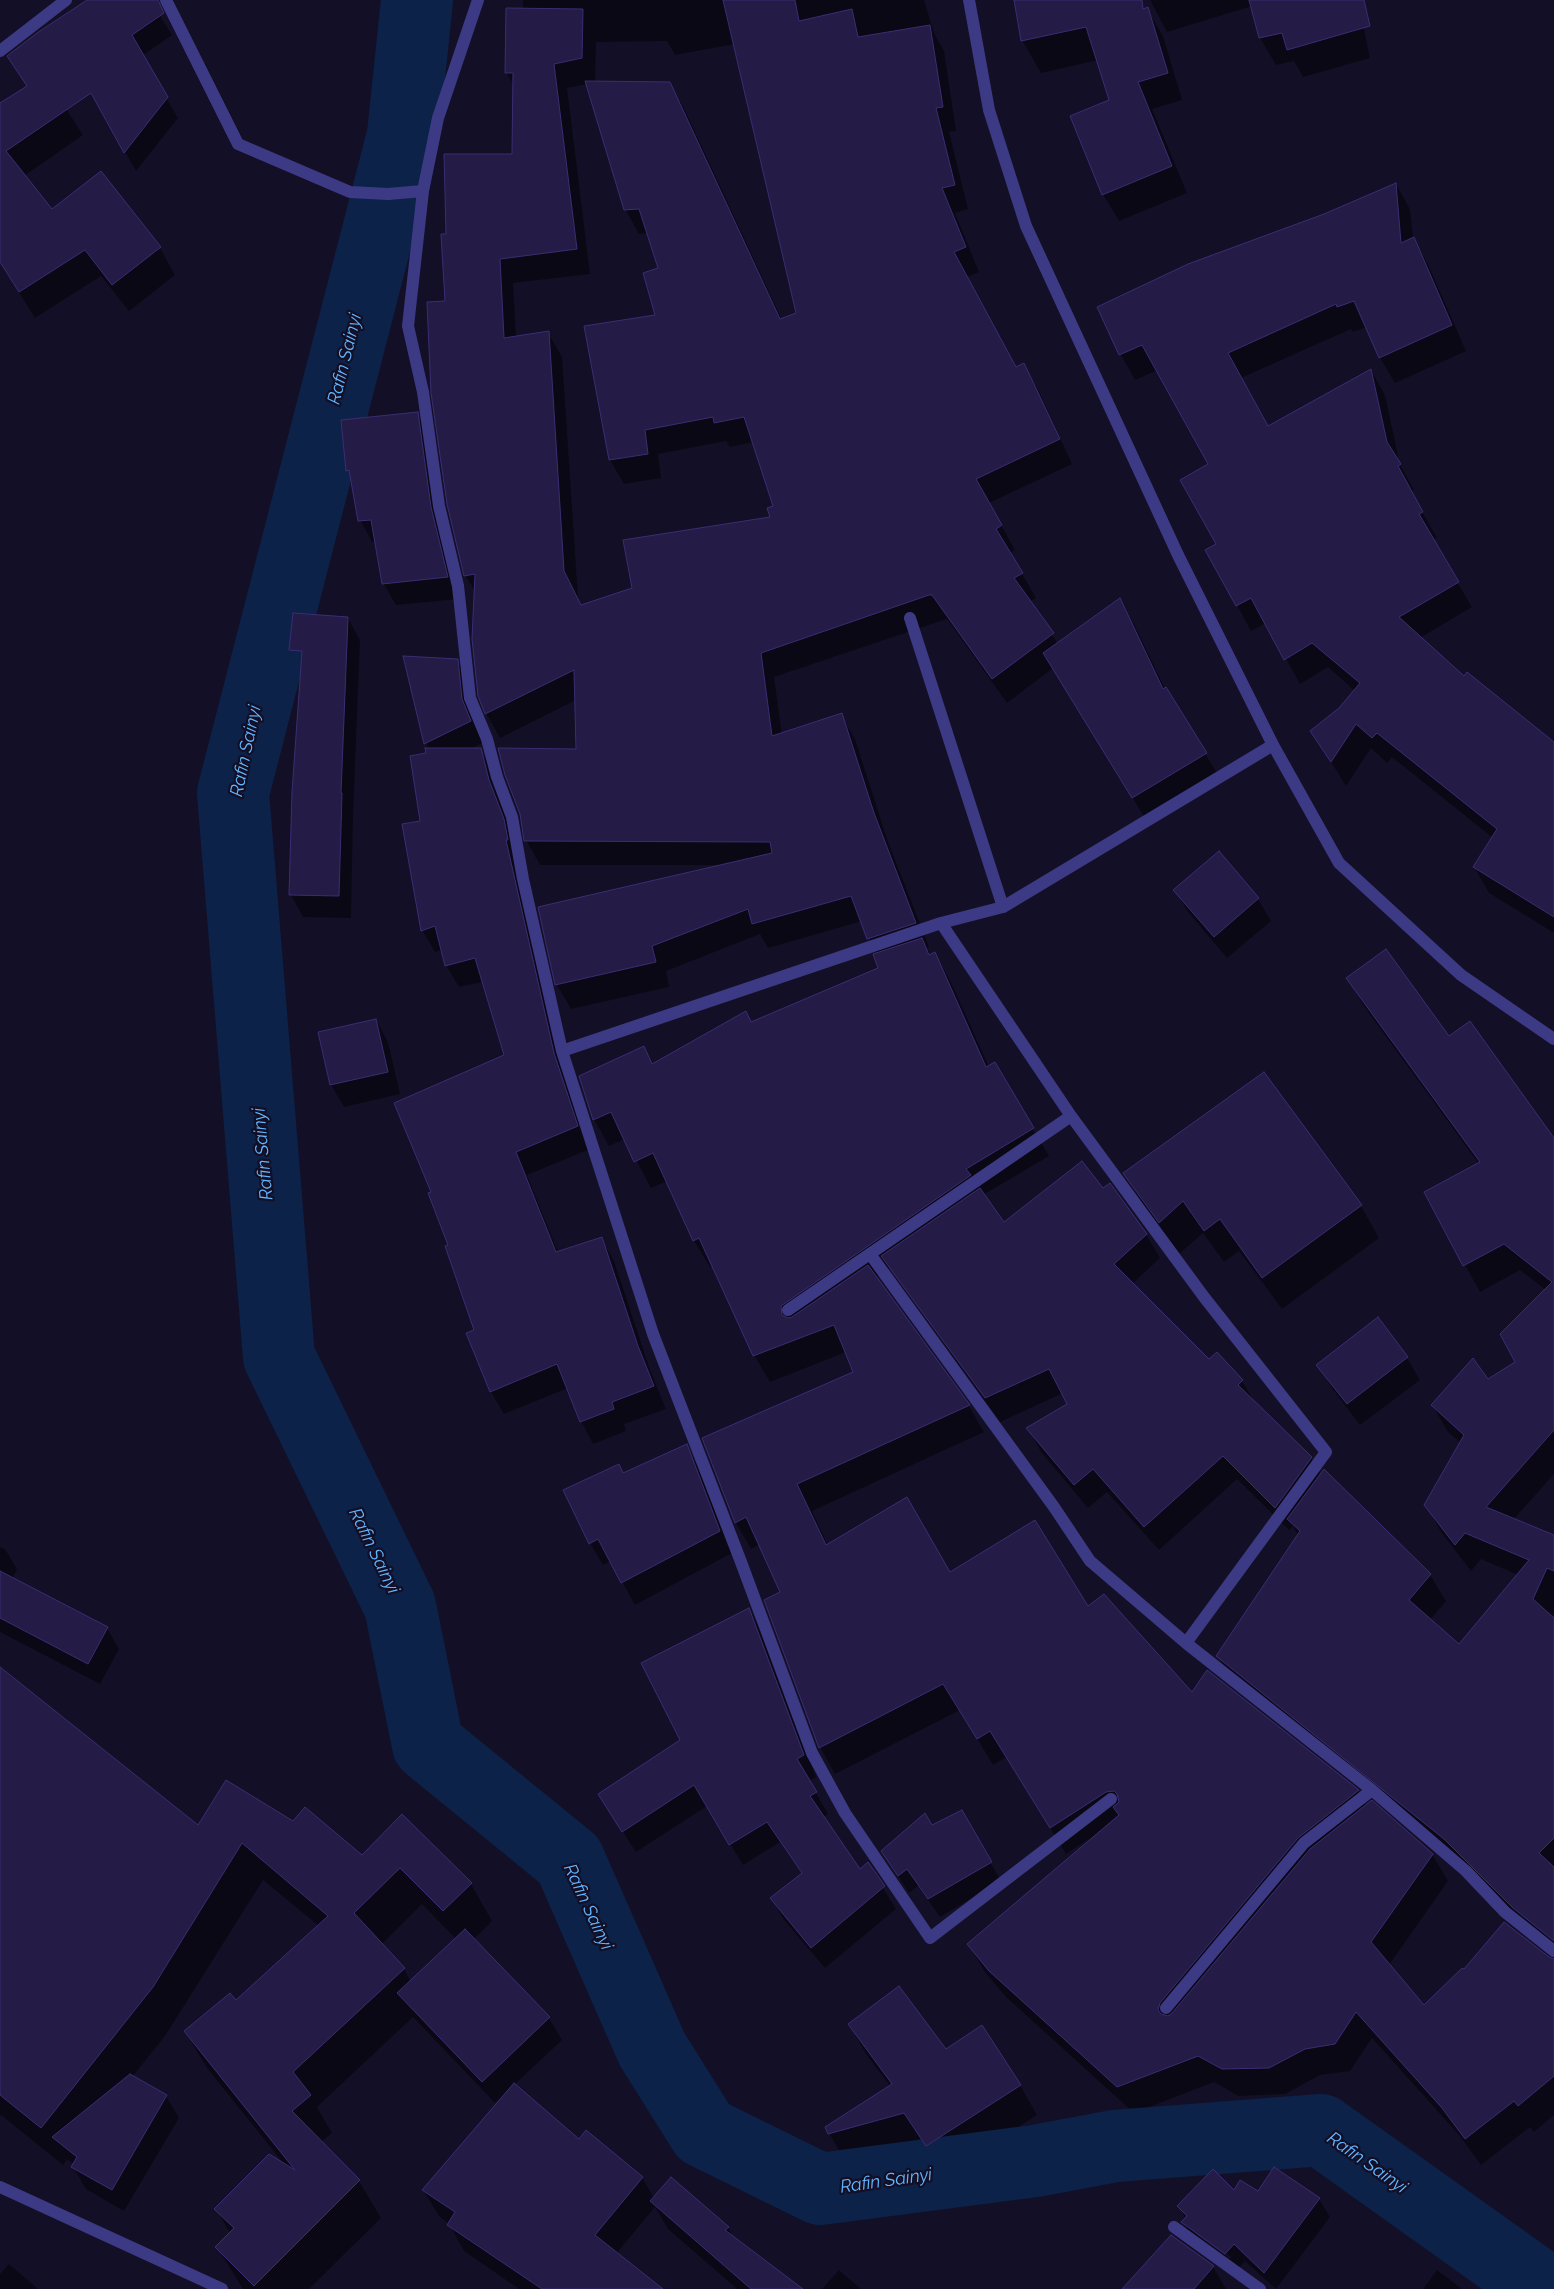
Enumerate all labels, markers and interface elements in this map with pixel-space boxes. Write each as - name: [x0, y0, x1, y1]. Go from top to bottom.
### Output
- water label: Rafin Sainyi: [323, 311, 367, 407]
- water label: Rafin Sainyi: [226, 703, 266, 799]
- water label: Rafin Sainyi: [248, 1107, 278, 1201]
- water label: Rafin Sainyi: [344, 1505, 404, 1597]
- water label: Rafin Sainyi: [559, 1860, 617, 1954]
- water label: Rafin Sainyi: [1323, 2128, 1411, 2198]
- water label: Rafin Sainyi: [839, 2164, 933, 2198]

